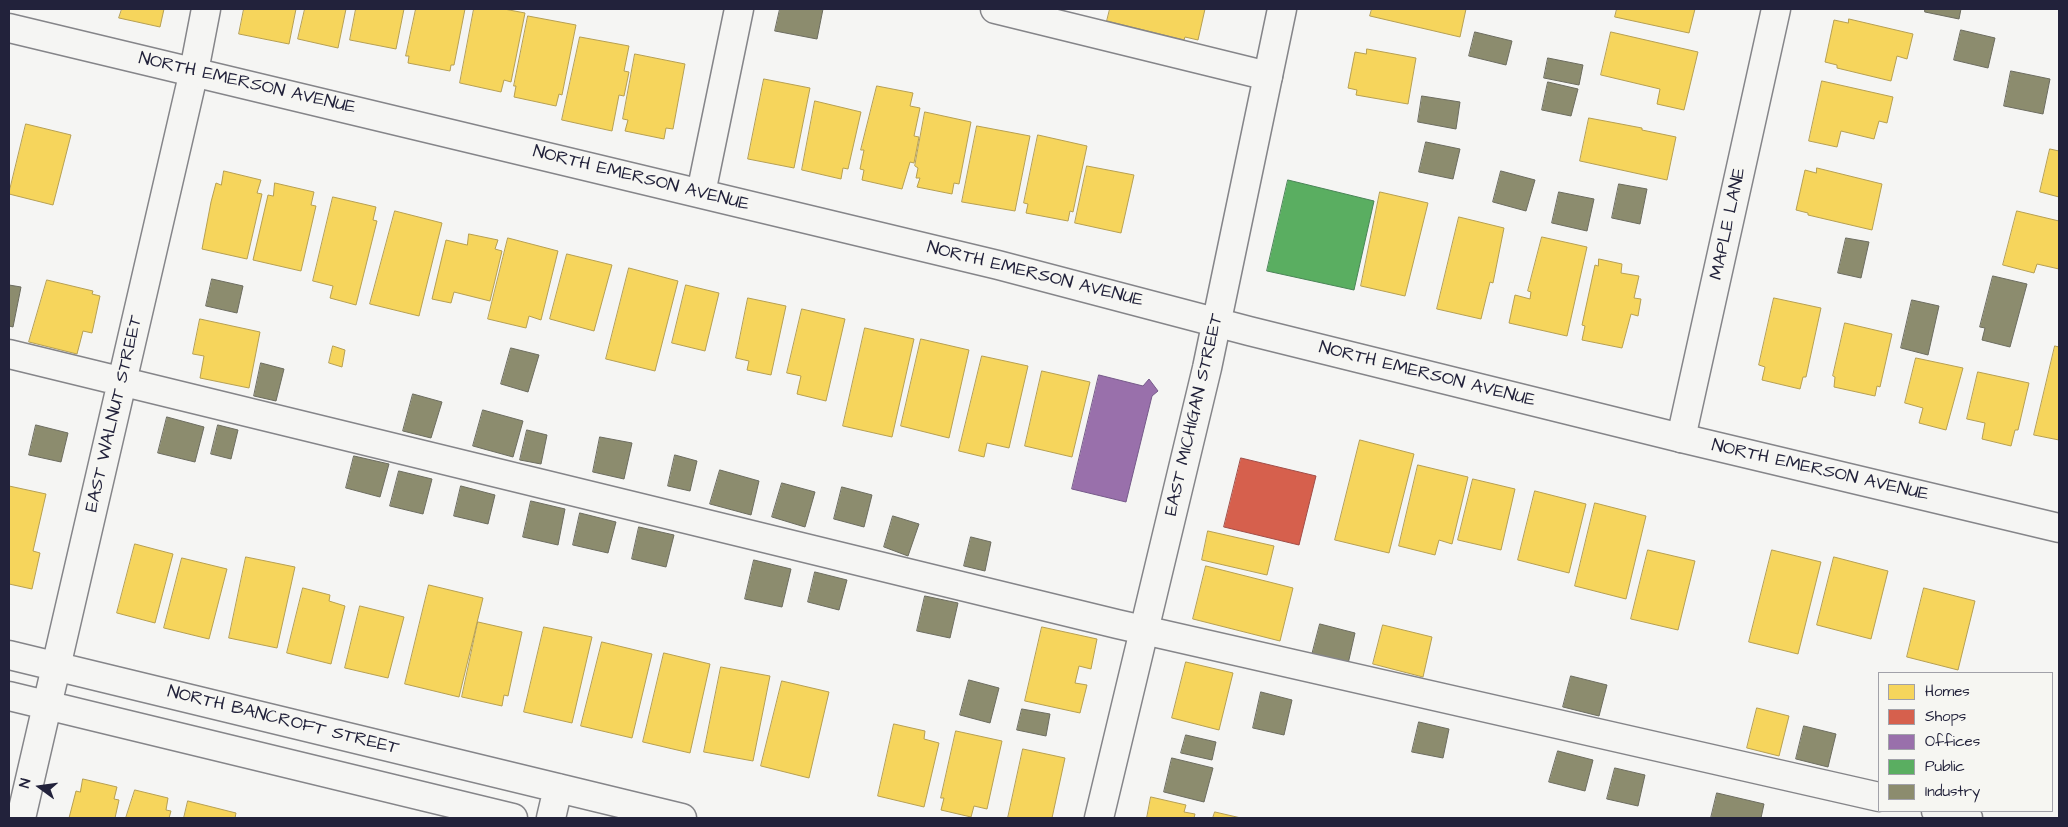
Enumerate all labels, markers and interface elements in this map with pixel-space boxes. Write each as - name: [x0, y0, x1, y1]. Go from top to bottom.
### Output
- street label: NORTH EMERSON AVENUE: [136, 48, 358, 120]
- street label: NORTH EMERSON AVENUE: [531, 142, 751, 216]
- street label: MAPLE LANE: [1707, 166, 1751, 282]
- street label: NORTH EMERSON AVENUE: [925, 238, 1145, 312]
- street label: EAST MICHIGAN STREET: [1161, 312, 1229, 518]
- street label: EAST WALNUT STREET: [82, 314, 148, 514]
- street label: NORTH EMERSON AVENUE: [1317, 338, 1537, 412]
- street label: NORTH EMERSON AVENUE: [1709, 435, 1931, 507]
- legend: [1878, 672, 2053, 812]
- text: Homes: [1925, 681, 1970, 702]
- street label: NORTH BANCROFT STREET: [165, 682, 401, 760]
- text: Shops: [1925, 706, 1966, 727]
- text: Offices: [1925, 731, 1980, 752]
- text: Public: [1925, 756, 1965, 777]
- north arrow: [15, 762, 65, 812]
- text: N: [15, 777, 36, 790]
- text: Industry: [1925, 781, 1980, 802]

